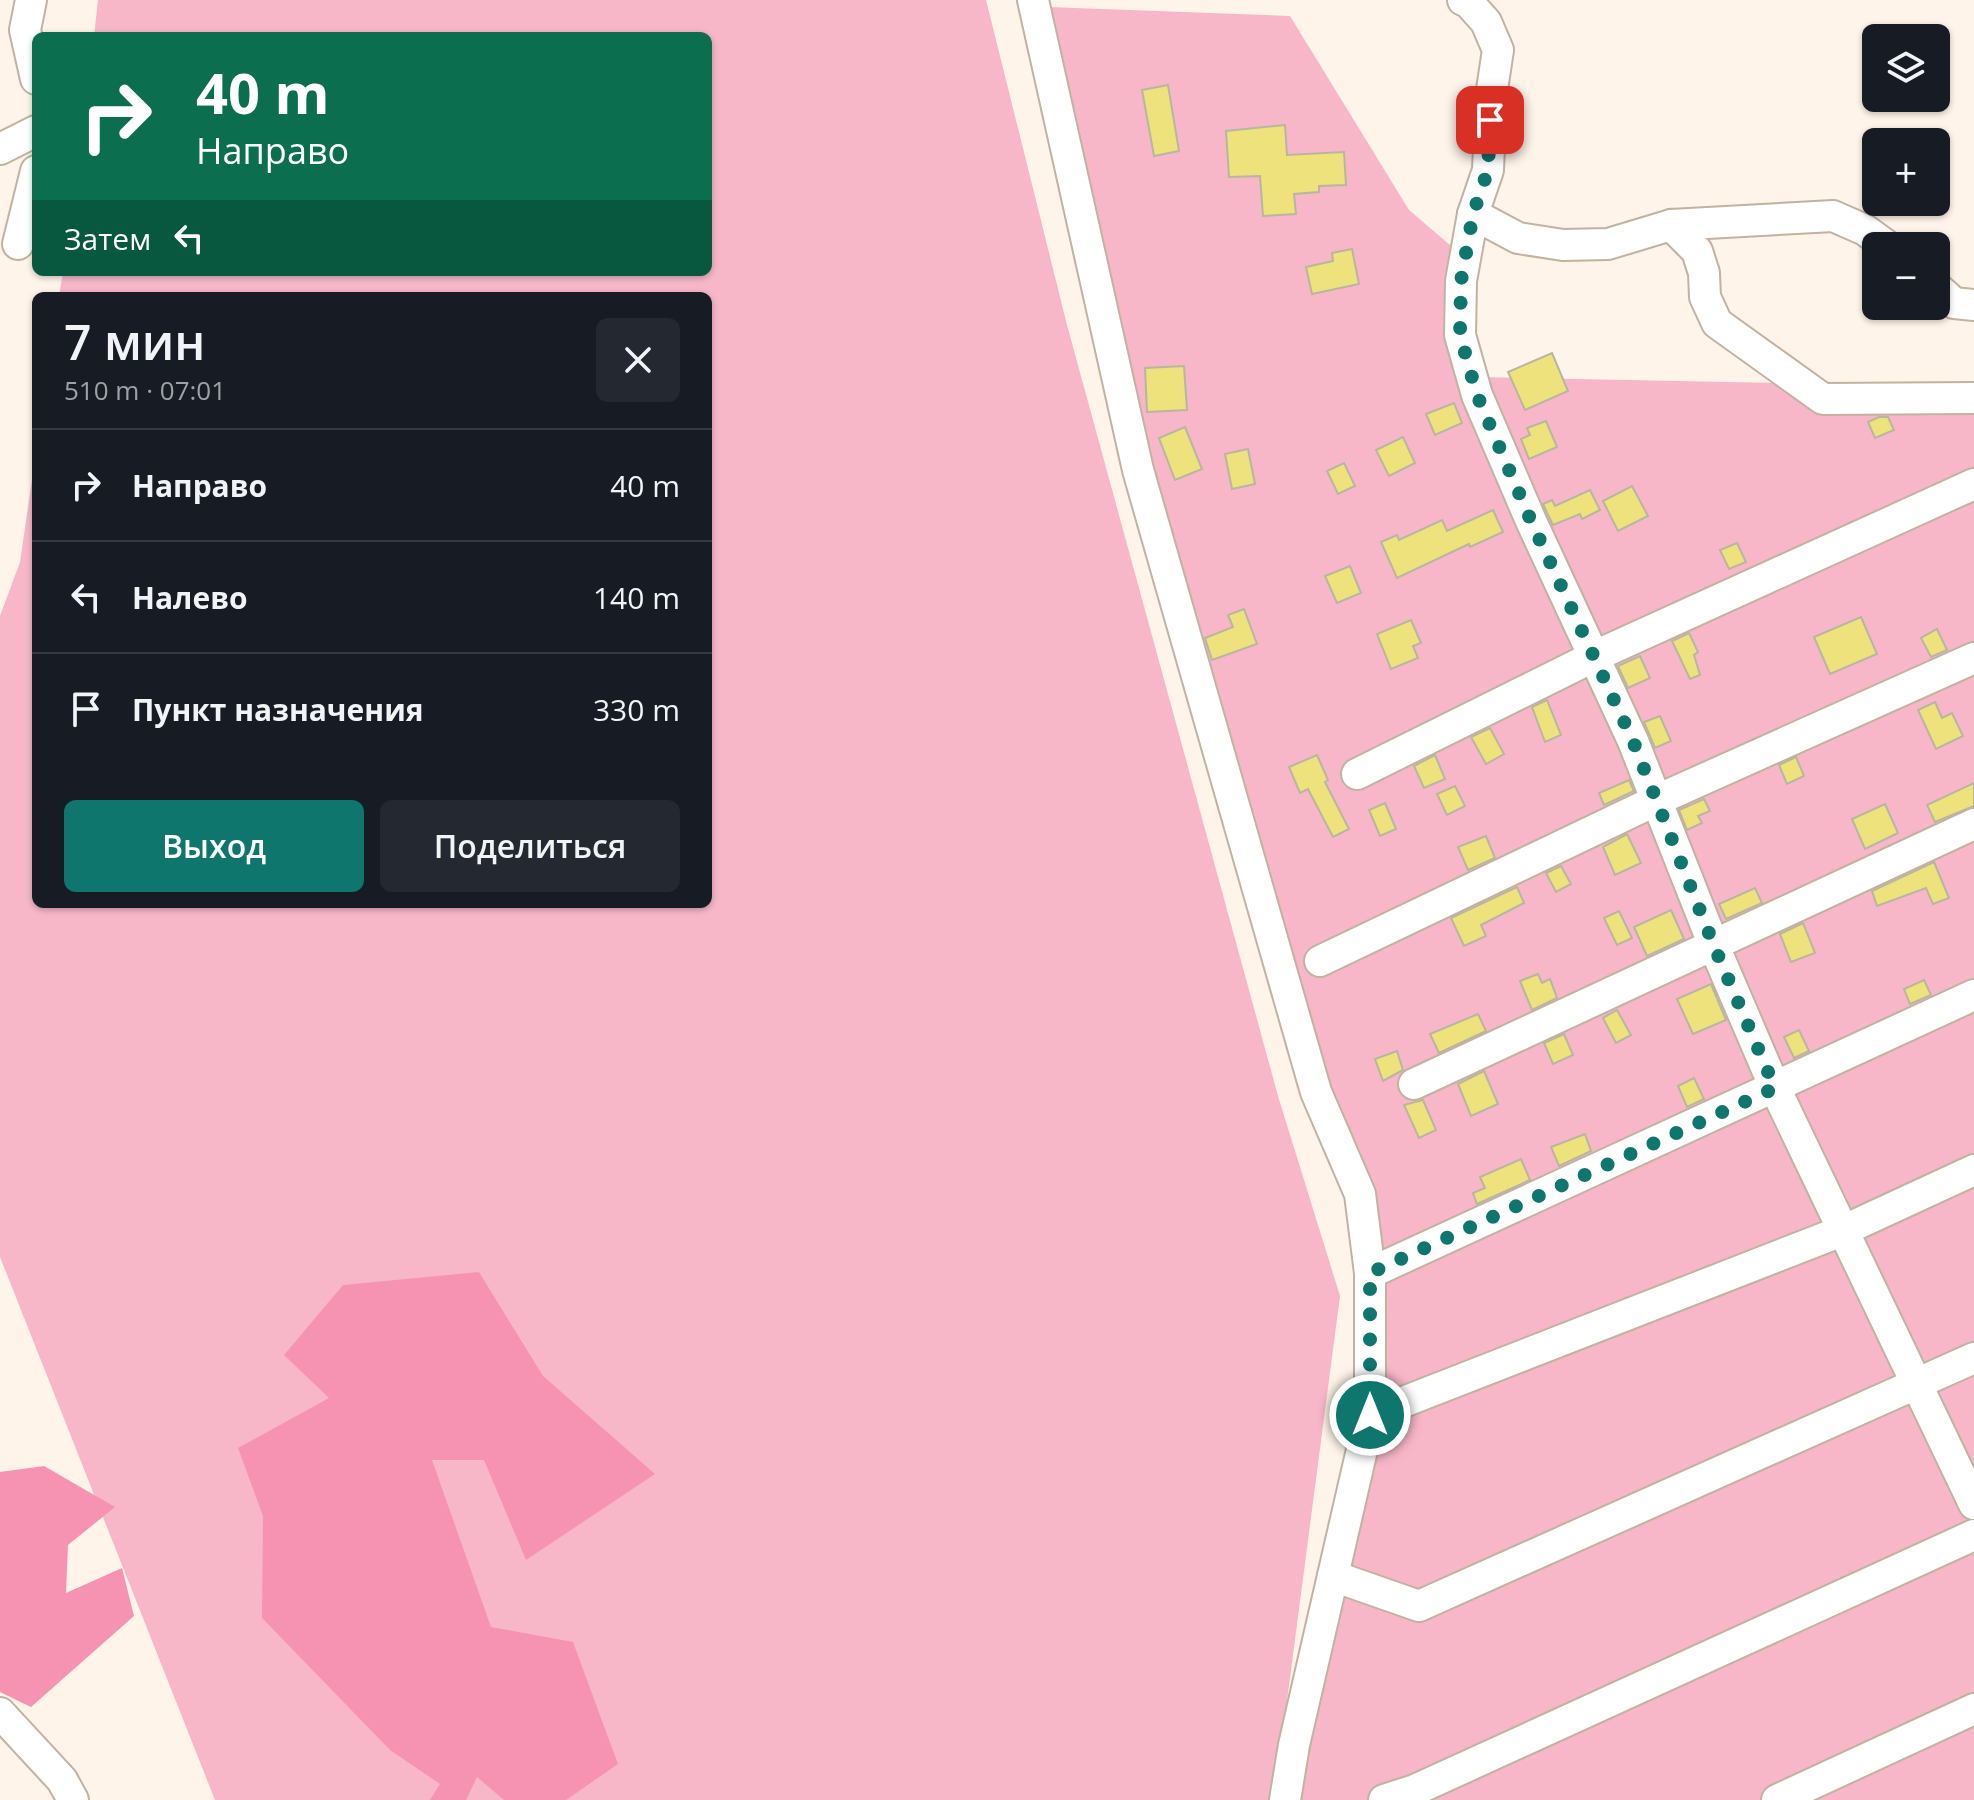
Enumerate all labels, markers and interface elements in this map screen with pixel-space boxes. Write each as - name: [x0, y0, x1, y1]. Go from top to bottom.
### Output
- map controls: [1862, 24, 1950, 320]
- button: layers: [1862, 24, 1950, 112]
- text: 40 m: [196, 54, 330, 130]
- icon: right: [64, 64, 168, 168]
- pin: [1456, 86, 1524, 154]
- icon: arrive: [1468, 98, 1512, 142]
- text: Направо: [196, 126, 349, 175]
- button: +: [1862, 128, 1950, 216]
- icon: left: [167, 216, 211, 260]
- text: Затем: [64, 218, 151, 259]
- button: −: [1862, 232, 1950, 320]
- text: 7 мин: [64, 309, 205, 374]
- button: close: [596, 318, 680, 402]
- text: 510 m · 07:01: [64, 372, 226, 408]
- icon: right: [64, 463, 108, 507]
- text: Направо: [132, 465, 267, 506]
- text: 40 m: [610, 465, 680, 506]
- icon: left: [64, 575, 108, 619]
- text: Налево: [132, 577, 248, 618]
- text: 140 m: [593, 577, 680, 618]
- icon: arrive: [64, 687, 108, 731]
- text: Пункт назначения: [132, 689, 424, 730]
- text: 330 m: [593, 689, 680, 730]
- button: Выход: [64, 800, 364, 892]
- button: Поделиться: [380, 800, 680, 892]
- position arrow: [1328, 1373, 1412, 1457]

